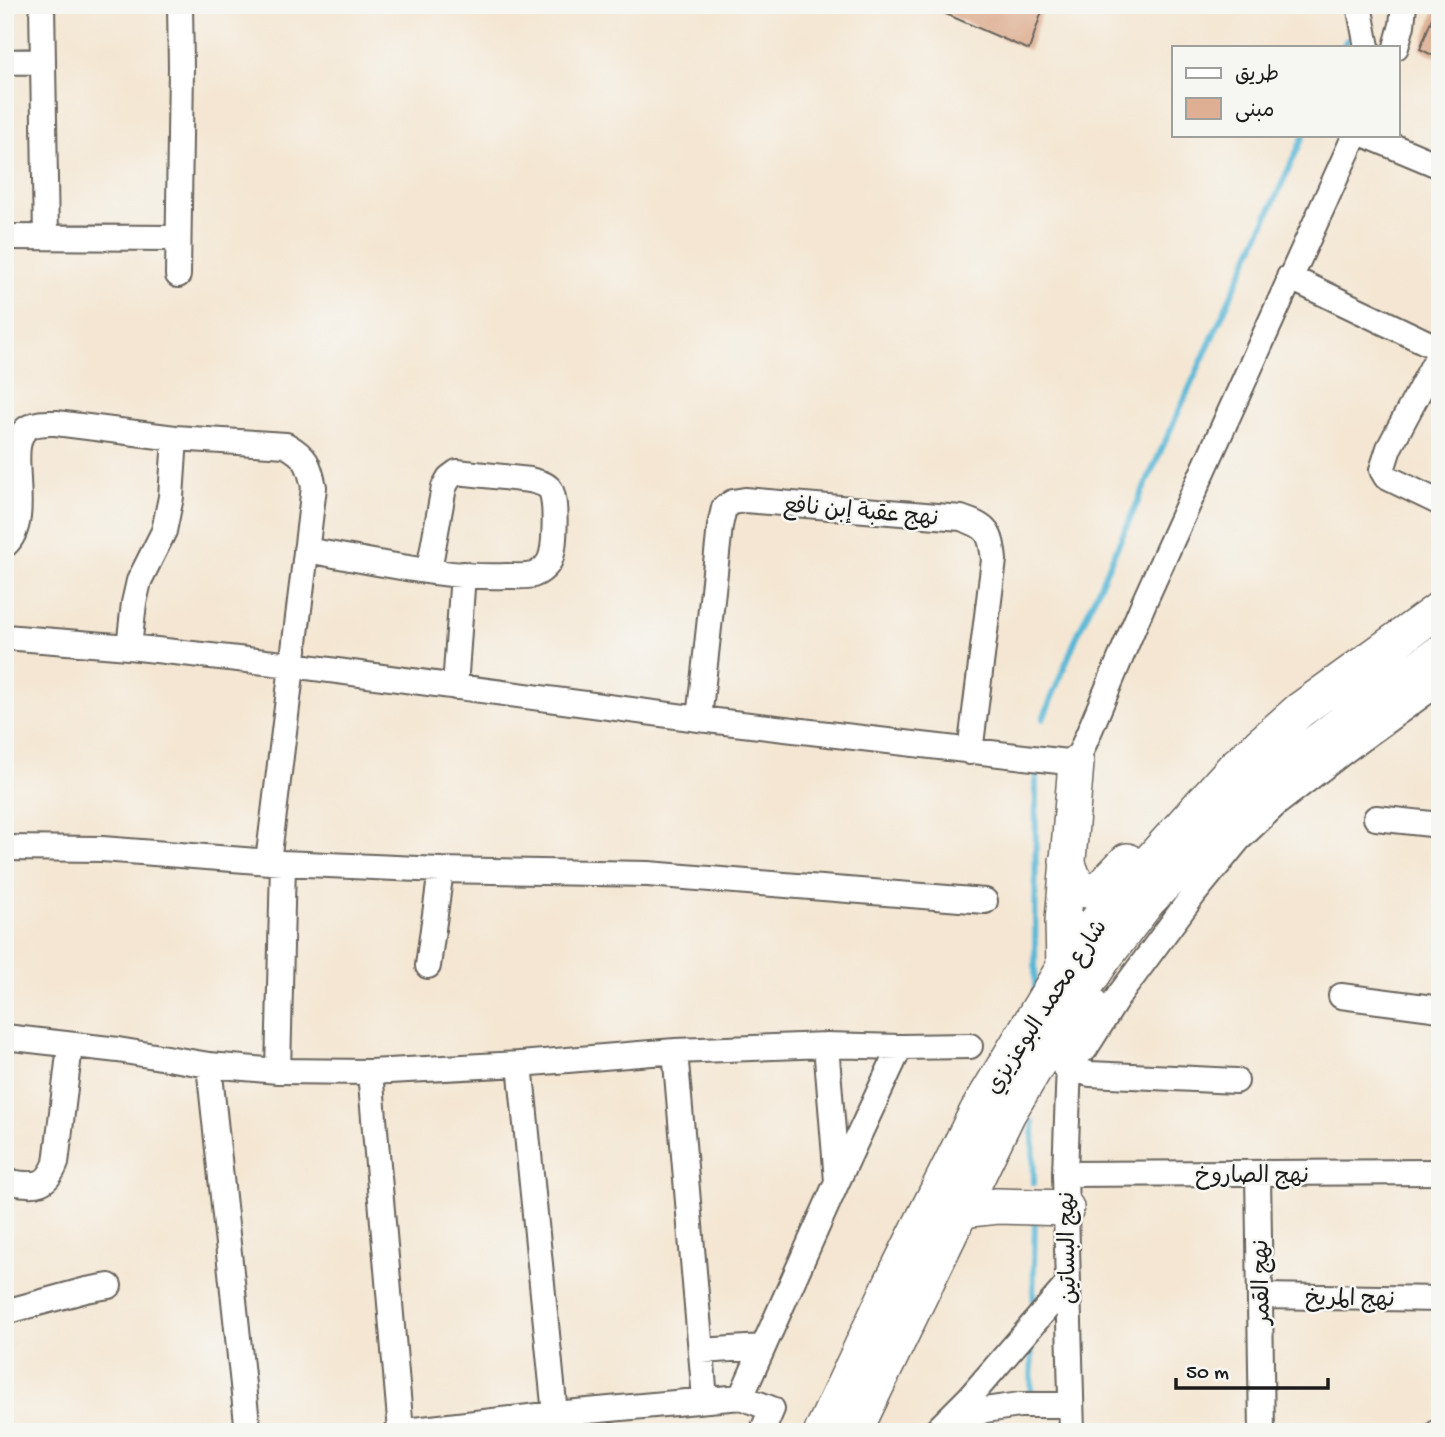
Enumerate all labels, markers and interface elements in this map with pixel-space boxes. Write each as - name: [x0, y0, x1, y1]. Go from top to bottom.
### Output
- legend: [1172, 46, 1400, 136]
- text: طريق: [1235, 64, 1279, 89]
- text: مبنى: [1235, 100, 1274, 125]
- street label: نهج عقبة إبن نافع: [782, 493, 939, 534]
- street label: شارع محمد البوعزيزي: [981, 915, 1115, 1100]
- street label: نهج الصاروخ: [1195, 1164, 1309, 1191]
- street label: نهج البساتين: [1055, 1191, 1084, 1305]
- street label: نهج القمر: [1249, 1239, 1278, 1327]
- street label: نهج المريخ: [1305, 1286, 1395, 1315]
- scale bar: [1176, 1346, 1328, 1390]
- text: 50 m: [1186, 1362, 1229, 1387]

